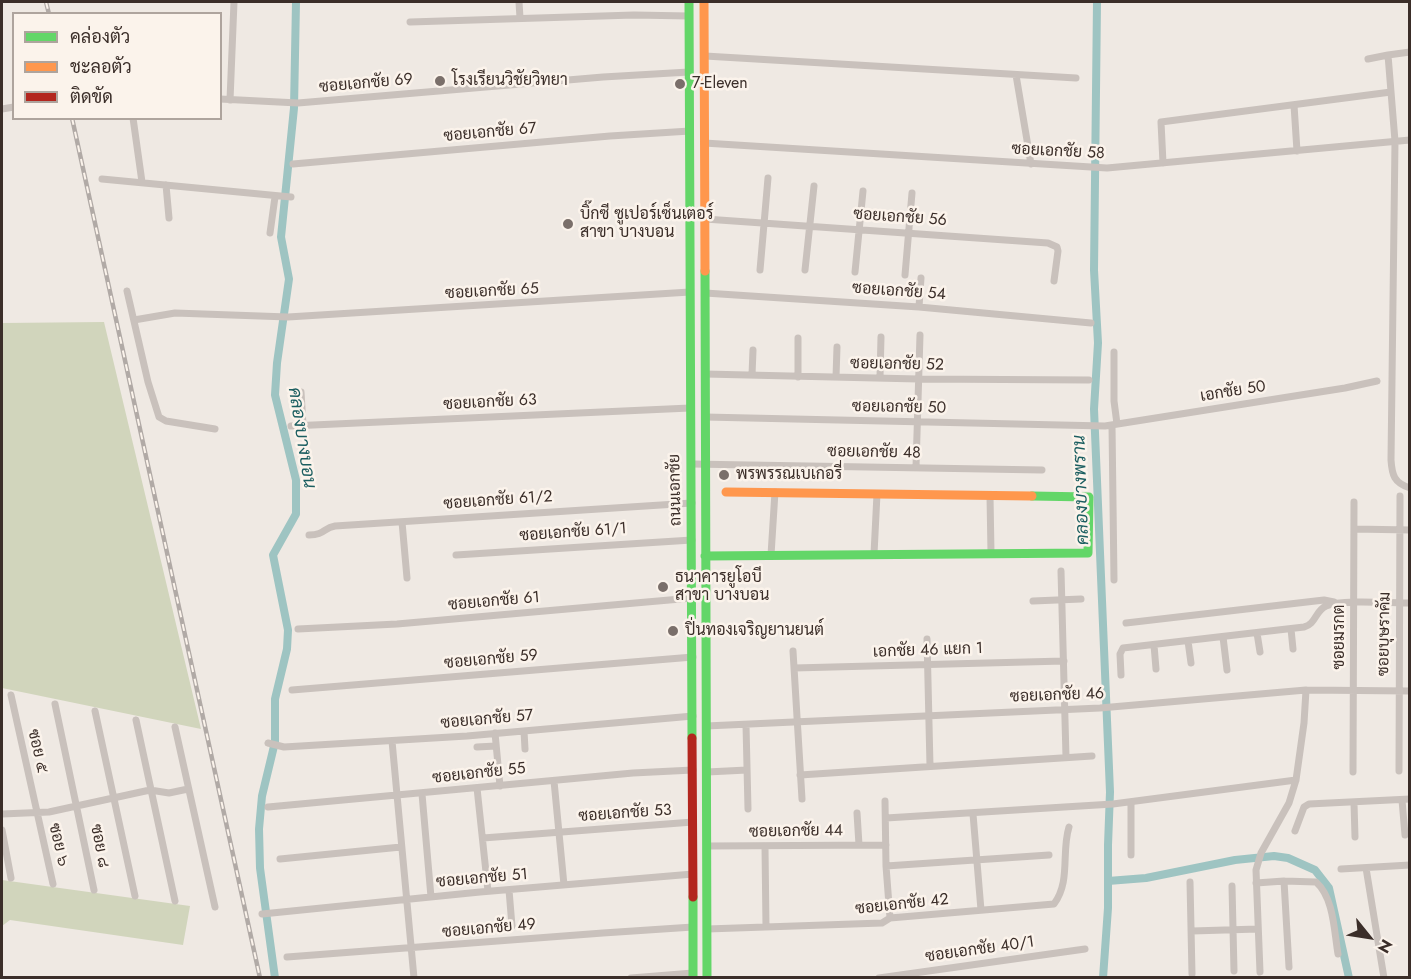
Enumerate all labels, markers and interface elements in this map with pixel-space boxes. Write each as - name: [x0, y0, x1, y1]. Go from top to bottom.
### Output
- legend: [12, 12, 222, 120]
- text: คล่องตัว: [70, 24, 130, 50]
- text: ชะลอตัว: [70, 54, 132, 80]
- street label: ซอยเอกชัย 69: [318, 70, 414, 98]
- place label: โรงเรียนวิชัยวิทยา: [452, 71, 568, 91]
- marker: โรงเรียนวิชัยวิทยา: [433, 74, 447, 88]
- place label: 7-Eleven: [692, 74, 748, 94]
- marker: 7-Eleven: [673, 77, 687, 91]
- text: ติดขัด: [70, 84, 113, 110]
- street label: ซอยเอกชัย 67: [443, 119, 537, 147]
- street label: ซอยเอกชัย 58: [1011, 140, 1105, 164]
- place label: บิ๊กซี ซูเปอร์เซ็นเตอร์ สาขา บางบอน: [580, 205, 713, 243]
- street label: ซอยเอกชัย 56: [853, 205, 947, 231]
- marker: บิ๊กซี ซูเปอร์เซ็นเตอร์ สาขา บางบอน: [561, 217, 575, 231]
- street label: ซอยเอกชัย 54: [851, 279, 947, 305]
- street label: ซอยเอกชัย 65: [445, 280, 539, 304]
- street label: ซอยเอกชัย 52: [850, 355, 944, 375]
- street label: เอกชัย 50: [1199, 377, 1267, 407]
- water label: คลองบางบอน: [282, 386, 320, 490]
- street label: ซอยเอกชัย 63: [443, 391, 537, 415]
- street label: ซอยเอกชัย 50: [852, 398, 946, 418]
- water label: คลองบางพราน: [1069, 434, 1095, 546]
- street label: ซอยเอกชัย 48: [827, 443, 921, 463]
- street label: ถนนเอกชัย: [666, 454, 686, 526]
- place label: พรพรรณเบเกอรี่: [736, 465, 842, 485]
- marker: พรพรรณเบเกอรี่: [717, 468, 731, 482]
- street label: ซอยเอกชัย 61/2: [443, 488, 553, 514]
- street label: ซอยเอกชัย 61/1: [519, 520, 627, 546]
- place label: ธนาคารยูโอบี สาขา บางบอน: [675, 568, 769, 606]
- marker: ธนาคารยูโอบี สาขา บางบอน: [656, 580, 670, 594]
- street label: ซอยเอกชัย 61: [447, 588, 541, 616]
- street label: ซอยบุษราคัม: [1375, 592, 1395, 676]
- street label: ซอยมรกต: [1330, 605, 1350, 669]
- place label: ปิ่นทองเจริญยานยนต์: [685, 621, 824, 641]
- marker: ปิ่นทองเจริญยานยนต์: [666, 624, 680, 638]
- street label: เอกชัย 46 แยก 1: [873, 639, 983, 663]
- street label: ซอยเอกชัย 59: [443, 646, 539, 674]
- street label: ซอยเอกชัย 46: [1010, 685, 1104, 707]
- street label: ซอยเอกชัย 57: [440, 706, 534, 734]
- street label: ซอย ๕: [23, 727, 51, 775]
- street label: ซอยเอกชัย 55: [431, 760, 527, 788]
- street label: ซอยเอกชัย 53: [578, 801, 672, 827]
- street label: ซอย ๖: [44, 821, 72, 869]
- street label: ซอยเอกชัย 44: [749, 822, 843, 842]
- street label: ซอย ๘: [85, 823, 113, 869]
- street label: ซอยเอกชัย 51: [435, 865, 529, 893]
- street label: ซอยเอกชัย 42: [854, 891, 950, 919]
- north arrow: [1339, 907, 1399, 967]
- street label: ซอยเอกชัย 49: [441, 915, 537, 943]
- street label: ซอยเอกชัย 40/1: [924, 933, 1036, 967]
- text: N: [1372, 935, 1398, 958]

